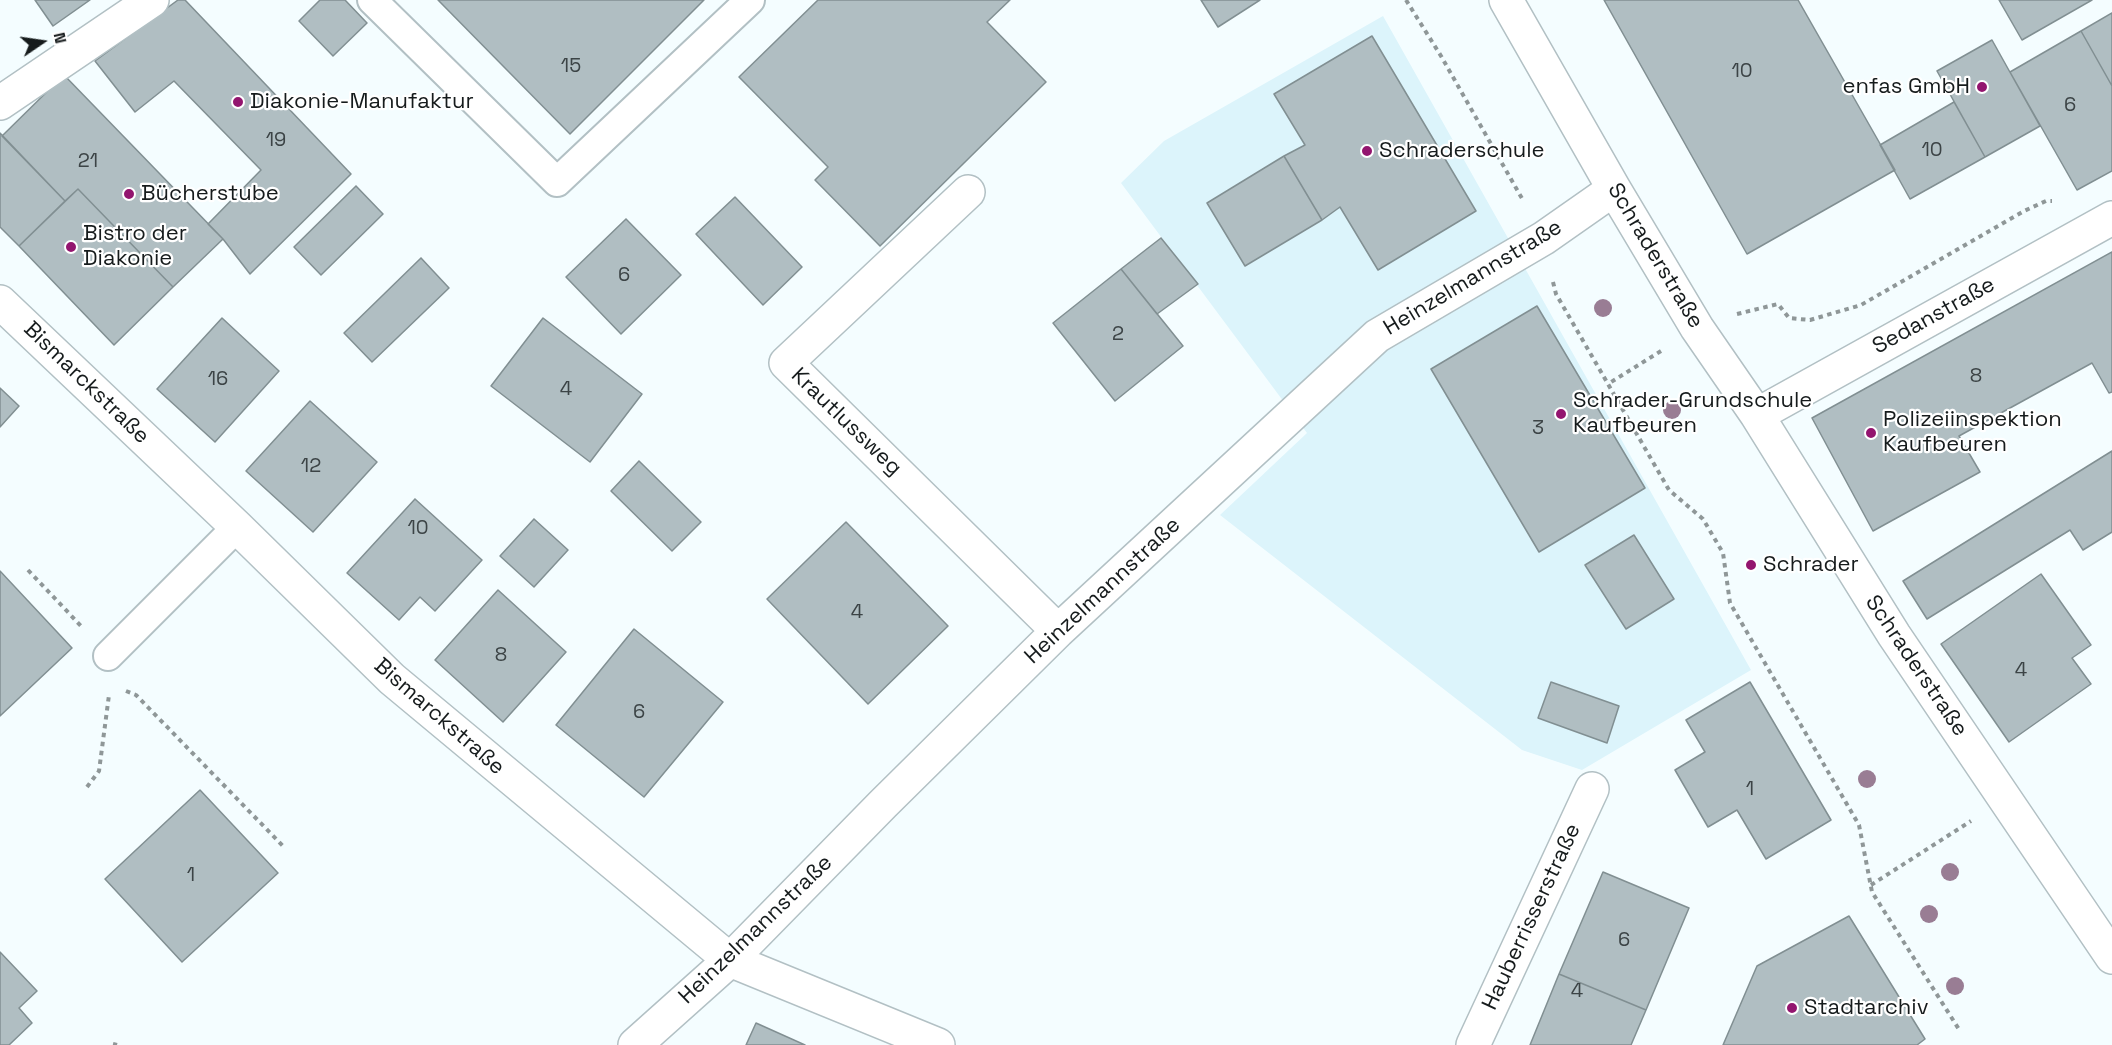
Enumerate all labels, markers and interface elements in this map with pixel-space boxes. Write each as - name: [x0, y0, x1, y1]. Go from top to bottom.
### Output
- north arrow: [12, 12, 72, 72]
- text: N: [49, 30, 71, 45]
- house number: 15: [561, 55, 581, 79]
- house number: 10: [1731, 60, 1753, 84]
- place label: enfas GmbH: [1842, 74, 1970, 100]
- marker: enfas GmbH: [1975, 80, 1989, 94]
- place label: Diakonie-Manufaktur: [250, 89, 474, 115]
- house number: 6: [2064, 94, 2076, 118]
- marker: Diakonie-Manufaktur: [231, 95, 245, 109]
- house number: 19: [266, 129, 286, 153]
- place label: Schraderschule: [1379, 138, 1545, 164]
- house number: 10: [1921, 139, 1943, 163]
- marker: Schraderschule: [1360, 144, 1374, 158]
- house number: 21: [78, 150, 98, 174]
- street label: Schraderstraße: [1601, 179, 1709, 333]
- place label: Bücherstube: [141, 181, 279, 207]
- marker: Bücherstube: [122, 187, 136, 201]
- street label: Heinzelmannstraße: [1379, 214, 1567, 342]
- place label: Bistro der Diakonie: [83, 221, 187, 272]
- marker: Bistro der Diakonie: [64, 240, 78, 254]
- house number: 6: [618, 264, 630, 288]
- street label: Sedanstraße: [1868, 272, 2000, 360]
- street label: Bismarckstraße: [18, 316, 154, 450]
- house number: 2: [1112, 323, 1124, 347]
- street label: Krautlussweg: [785, 363, 907, 481]
- house number: 8: [1970, 365, 1982, 389]
- house number: 16: [208, 368, 228, 392]
- house number: 4: [560, 378, 572, 402]
- place label: Schrader-Grundschule Kaufbeuren: [1573, 388, 1812, 440]
- marker: Schrader-Grundschule Kaufbeuren: [1554, 407, 1568, 421]
- place label: Polizeiinspektion Kaufbeuren: [1883, 407, 2062, 458]
- house number: 3: [1532, 417, 1544, 441]
- marker: Polizeiinspektion Kaufbeuren: [1864, 426, 1878, 440]
- house number: 12: [301, 455, 321, 479]
- street label: Heinzelmannstraße: [1020, 512, 1186, 670]
- house number: 10: [407, 517, 429, 541]
- place label: Schrader: [1763, 552, 1859, 578]
- marker: Schrader: [1744, 558, 1758, 572]
- street label: Schraderstraße: [1859, 590, 1973, 742]
- house number: 4: [851, 601, 863, 625]
- house number: 8: [495, 644, 507, 668]
- street label: Bismarckstraße: [368, 653, 510, 781]
- house number: 4: [2015, 659, 2027, 683]
- house number: 6: [633, 701, 645, 725]
- house number: 1: [1746, 778, 1754, 802]
- street label: Hauberrisserstraße: [1477, 820, 1587, 1014]
- street label: Heinzelmannstraße: [674, 850, 838, 1010]
- house number: 1: [187, 864, 195, 888]
- house number: 6: [1618, 929, 1630, 953]
- house number: 4: [1571, 980, 1583, 1004]
- place label: Stadtarchiv: [1804, 995, 1929, 1021]
- marker: Stadtarchiv: [1785, 1001, 1799, 1015]

